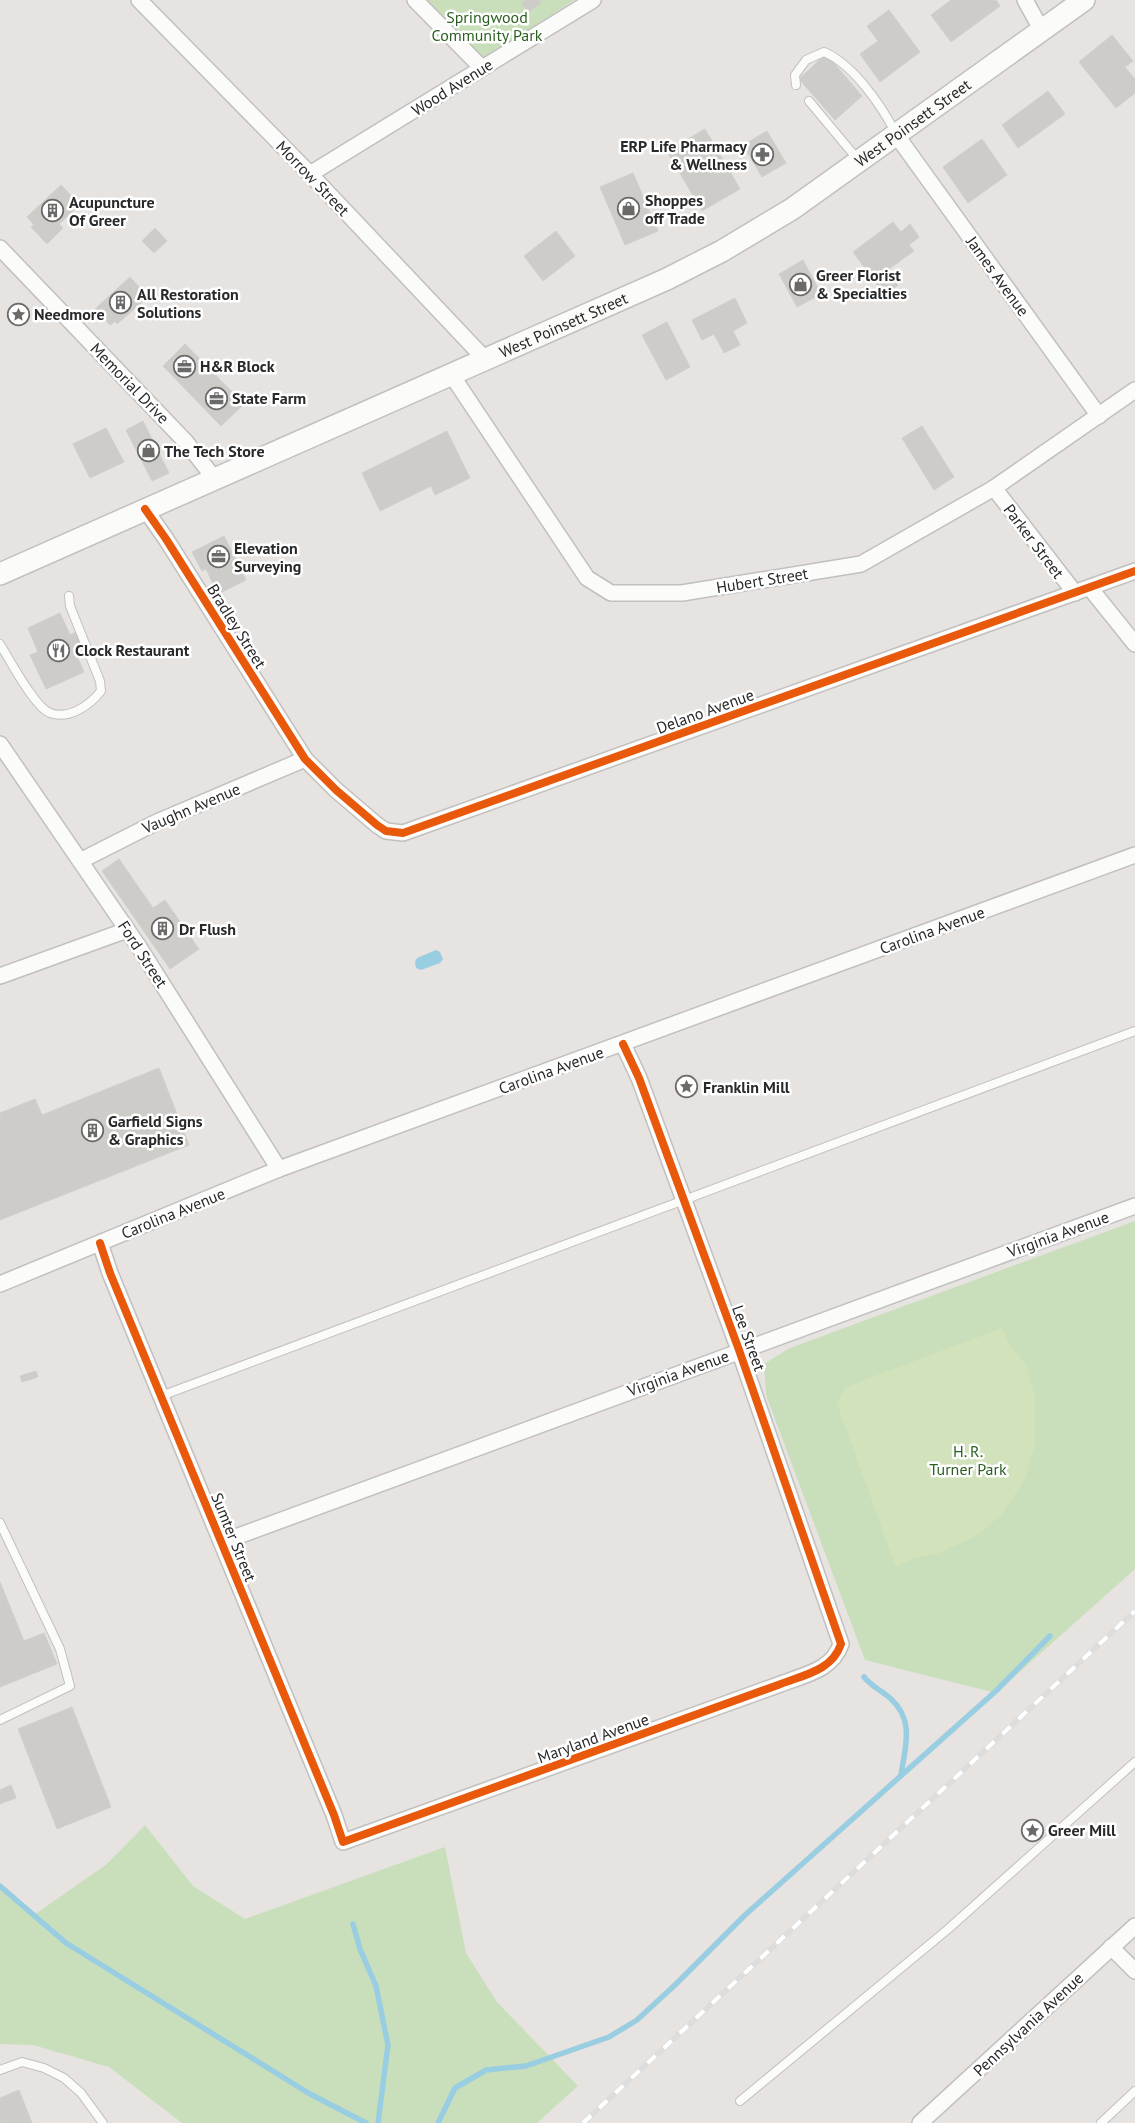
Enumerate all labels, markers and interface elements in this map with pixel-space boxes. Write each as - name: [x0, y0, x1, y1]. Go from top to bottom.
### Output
- park label: Springwood Community Park: [432, 7, 543, 45]
- street label: Wood Avenue: [408, 54, 496, 120]
- street label: West Poinsett Street: [851, 74, 975, 171]
- street label: Morrow Street: [272, 136, 354, 220]
- place label: ERP Life Pharmacy & Wellness: [620, 136, 747, 174]
- pharmacy icon: ERP Life Pharmacy & Wellness: [751, 143, 775, 167]
- place label: Shoppes off Trade: [645, 190, 705, 228]
- place label: Acupuncture Of Greer: [69, 192, 155, 230]
- shop icon: Shoppes off Trade: [617, 197, 641, 221]
- building icon: Acupuncture Of Greer: [41, 199, 65, 223]
- street label: James Avenue: [962, 231, 1034, 320]
- place label: Greer Florist & Specialties: [816, 265, 907, 303]
- shop icon: Greer Florist & Specialties: [788, 272, 812, 296]
- place label: All Restoration Solutions: [137, 284, 239, 322]
- street label: West Poinsett Street: [496, 288, 631, 362]
- building icon: All Restoration Solutions: [109, 291, 133, 315]
- place icon: Needmore: [6, 302, 30, 326]
- place label: Needmore: [34, 304, 105, 324]
- street label: Memorial Drive: [86, 338, 174, 428]
- office icon: H&R Block: [172, 354, 196, 378]
- place label: H&R Block: [200, 356, 275, 376]
- office icon: State Farm: [204, 386, 228, 410]
- place label: State Farm: [232, 388, 306, 408]
- shop icon: The Tech Store: [136, 439, 160, 463]
- place label: The Tech Store: [164, 441, 265, 461]
- street label: Parker Street: [1000, 500, 1069, 583]
- place label: Elevation Surveying: [234, 538, 301, 576]
- office icon: Elevation Surveying: [206, 545, 230, 569]
- street label: Hubert Street: [715, 563, 810, 597]
- street label: Bradley Street: [203, 580, 271, 672]
- restaurant icon: Clock Restaurant: [47, 638, 71, 662]
- place label: Clock Restaurant: [75, 640, 190, 660]
- street label: Delano Avenue: [654, 684, 756, 738]
- street label: Vaughn Avenue: [138, 778, 243, 838]
- street label: Carolina Avenue: [877, 902, 987, 958]
- street label: Ford Street: [114, 917, 172, 992]
- building icon: Dr Flush: [151, 917, 175, 941]
- place label: Dr Flush: [179, 919, 236, 939]
- street label: Carolina Avenue: [496, 1042, 606, 1098]
- place icon: Franklin Mill: [675, 1075, 699, 1099]
- place label: Franklin Mill: [703, 1077, 790, 1097]
- place label: Garfield Signs & Graphics: [108, 1111, 203, 1149]
- building icon: Garfield Signs & Graphics: [80, 1118, 104, 1142]
- street label: Carolina Avenue: [118, 1183, 228, 1243]
- street label: Virginia Avenue: [1004, 1206, 1111, 1262]
- street label: Lee Street: [728, 1302, 770, 1374]
- street label: Virginia Avenue: [624, 1345, 731, 1401]
- park label: H. R. Turner Park: [929, 1441, 1007, 1479]
- street label: Sumter Street: [207, 1490, 261, 1585]
- street label: Maryland Avenue: [535, 1709, 651, 1767]
- place icon: Greer Mill: [1020, 1818, 1044, 1842]
- place label: Greer Mill: [1048, 1820, 1116, 1840]
- street label: Pennsylvania Avenue: [969, 1968, 1087, 2080]

